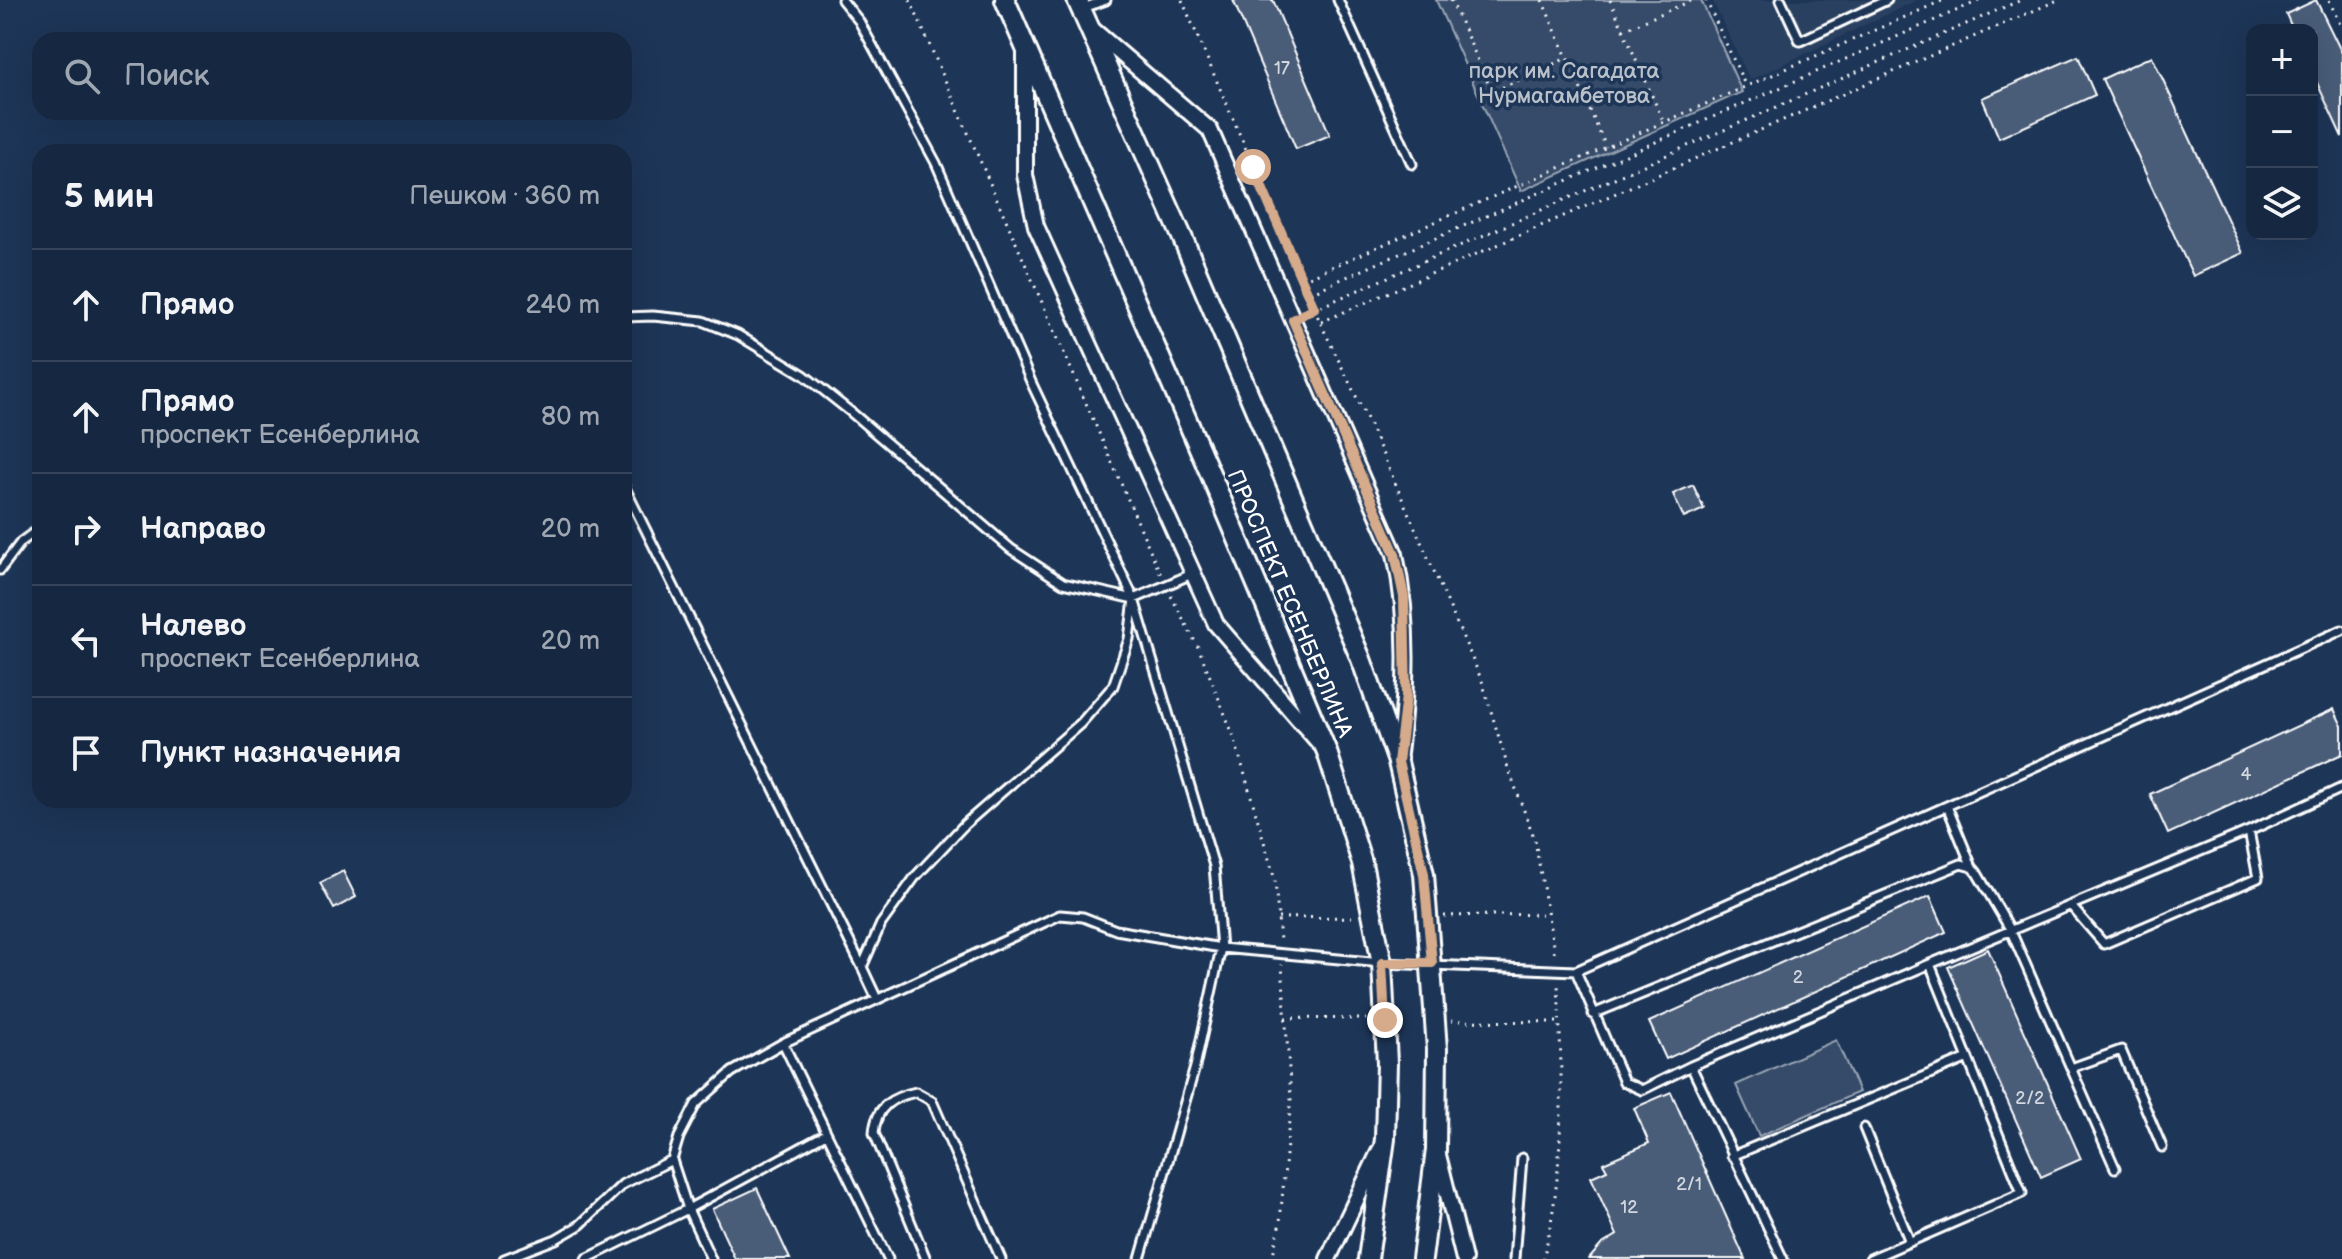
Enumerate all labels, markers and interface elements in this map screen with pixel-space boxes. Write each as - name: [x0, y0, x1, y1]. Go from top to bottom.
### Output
- map controls: [2246, 24, 2318, 240]
- button: +: [2246, 24, 2318, 96]
- search box: [32, 32, 632, 120]
- icon: search: [60, 54, 104, 98]
- text: Поиск: [124, 58, 210, 94]
- house number: 17: [1274, 58, 1290, 79]
- park label: парк им. Сагадата Нурмагамбетова: [1469, 58, 1659, 110]
- button: −: [2246, 96, 2318, 168]
- route start: [1235, 149, 1271, 185]
- button: layers: [2246, 168, 2318, 240]
- text: 5 мин: [64, 176, 154, 217]
- text: Пешком · 360 m: [409, 181, 600, 212]
- icon: ahead: [64, 283, 108, 327]
- text: Прямо: [140, 287, 234, 323]
- text: 240 m: [525, 290, 600, 321]
- text: Прямо: [140, 384, 234, 420]
- icon: ahead: [64, 395, 108, 439]
- text: 80 m: [541, 402, 600, 433]
- text: проспект Есенберлина: [140, 420, 420, 451]
- street label: ПРОСПЕКТ ЕСЕНБЕРЛИНА: [1221, 466, 1359, 742]
- icon: right: [64, 507, 108, 551]
- text: Направо: [140, 511, 266, 547]
- text: 20 m: [541, 514, 600, 545]
- text: Налево: [140, 608, 246, 644]
- icon: left: [64, 619, 108, 663]
- text: 20 m: [541, 626, 600, 657]
- text: проспект Есенберлина: [140, 644, 420, 675]
- icon: arrive: [64, 731, 108, 775]
- text: Пункт назначения: [140, 735, 401, 771]
- house number: 4: [2241, 764, 2252, 785]
- house number: 2: [1793, 967, 1804, 988]
- route end: [1367, 1002, 1403, 1038]
- house number: 2/2: [2015, 1088, 2045, 1109]
- house number: 2/1: [1676, 1174, 1702, 1195]
- house number: 12: [1620, 1197, 1638, 1218]

